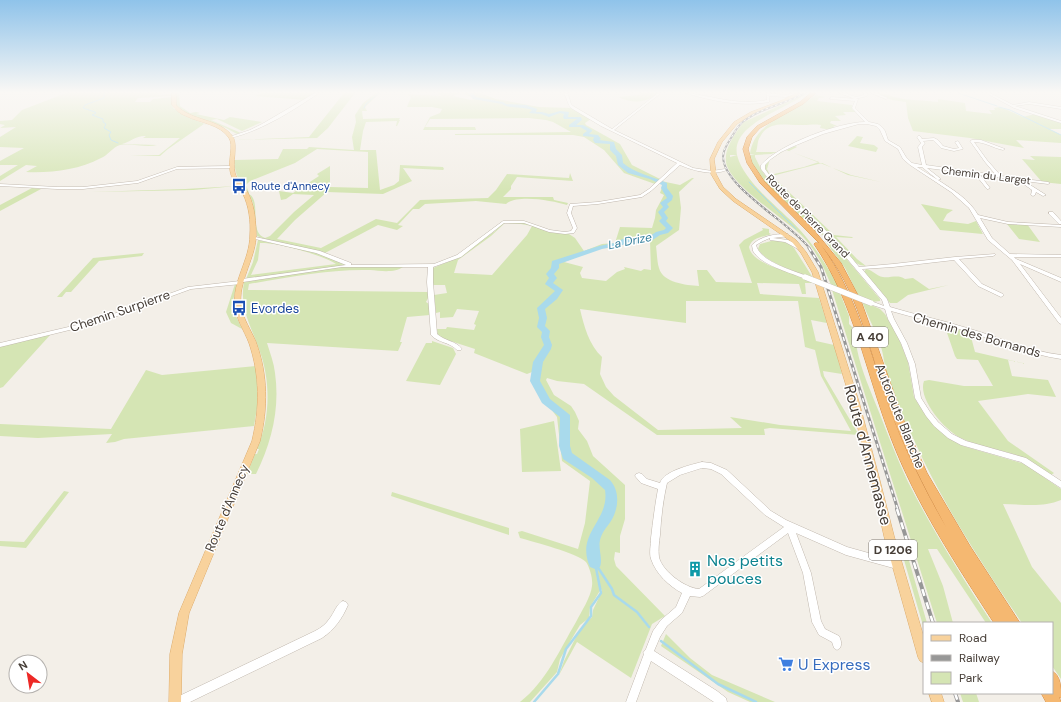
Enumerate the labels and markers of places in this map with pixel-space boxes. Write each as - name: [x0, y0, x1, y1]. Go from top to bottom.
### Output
- bus stop icon: Route d'Annecy: [230, 177, 248, 195]
- place label: Route d'Annecy: [251, 179, 330, 193]
- bus stop icon: Evordes: [230, 299, 248, 317]
- place label: Evordes: [251, 300, 299, 317]
- place label: Nos petits pouces: [707, 550, 783, 589]
- building icon: Nos petits pouces: [686, 560, 704, 578]
- place label: U Express: [798, 654, 871, 675]
- supermarket icon: U Express: [777, 655, 795, 673]

